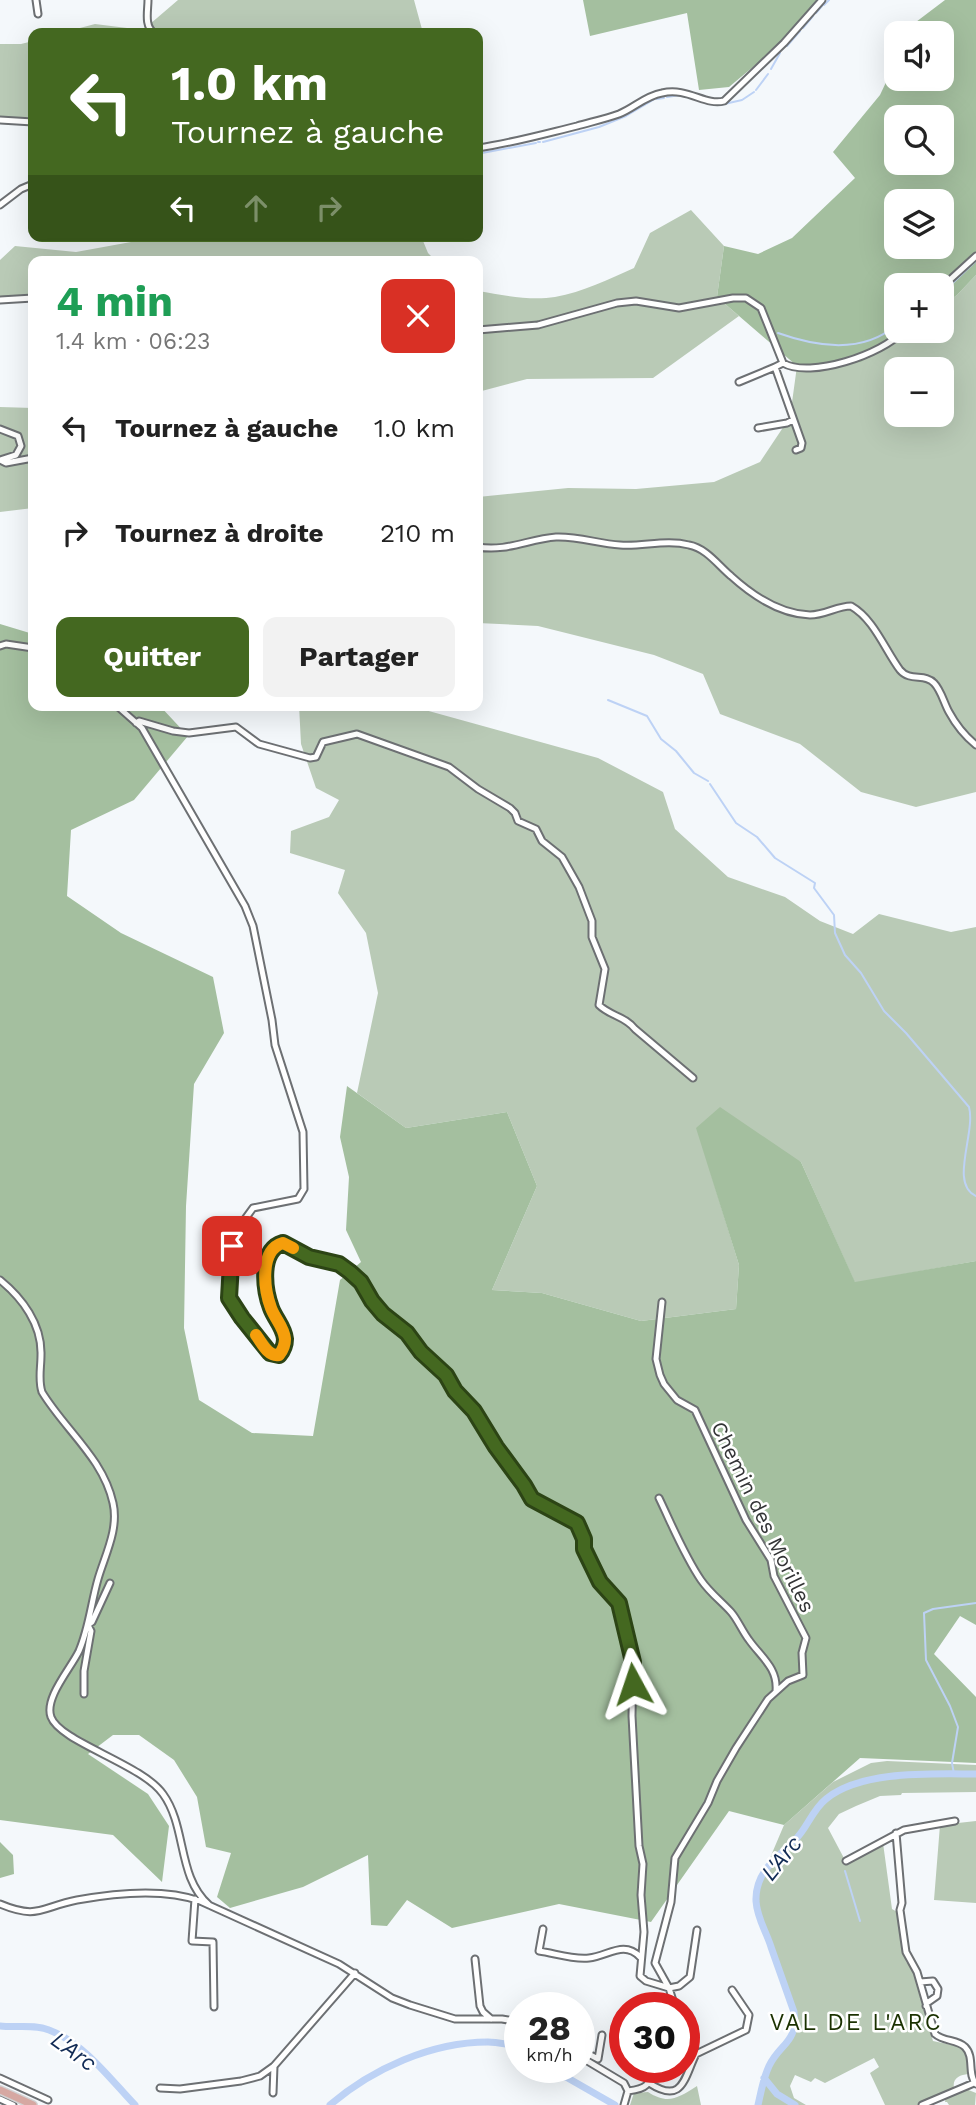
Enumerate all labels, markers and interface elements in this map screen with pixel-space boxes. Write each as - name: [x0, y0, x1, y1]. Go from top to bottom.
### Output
- map controls: [884, 21, 954, 427]
- button: sound: [884, 21, 954, 91]
- text: 1.0 km: [171, 54, 328, 112]
- icon: left: [56, 56, 147, 147]
- button: search: [884, 105, 954, 175]
- text: Tournez à gauche: [171, 113, 444, 151]
- icon: left: [164, 189, 202, 227]
- icon: ahead: [237, 189, 275, 227]
- icon: right: [310, 189, 348, 227]
- button: layers: [884, 189, 954, 259]
- button: +: [884, 273, 954, 343]
- text: 4 min: [56, 277, 173, 326]
- button: close: [381, 279, 455, 353]
- text: 1.4 km · 06:23: [56, 328, 211, 355]
- button: −: [884, 357, 954, 427]
- icon: left: [56, 409, 94, 447]
- text: Tournez à gauche: [115, 413, 338, 443]
- text: 1.0 km: [374, 413, 455, 443]
- icon: right: [56, 514, 94, 552]
- text: Tournez à droite: [115, 518, 324, 548]
- text: 210 m: [380, 518, 455, 548]
- button: Quitter: [56, 617, 249, 697]
- button: Partager: [263, 617, 455, 697]
- pin: [202, 1216, 262, 1276]
- icon: arrive: [213, 1227, 251, 1265]
- street label: Chemin des Morilles: [706, 1417, 821, 1616]
- position arrow: [596, 1647, 670, 1721]
- water label: L'Arc: [755, 1830, 808, 1886]
- speed limit sign: 30: [609, 1992, 700, 2083]
- text: 28: [528, 2007, 571, 2049]
- district label: VAL DE L'ARC: [770, 2009, 942, 2036]
- water label: L'Arc: [46, 2026, 102, 2077]
- text: km/h: [526, 2044, 573, 2065]

